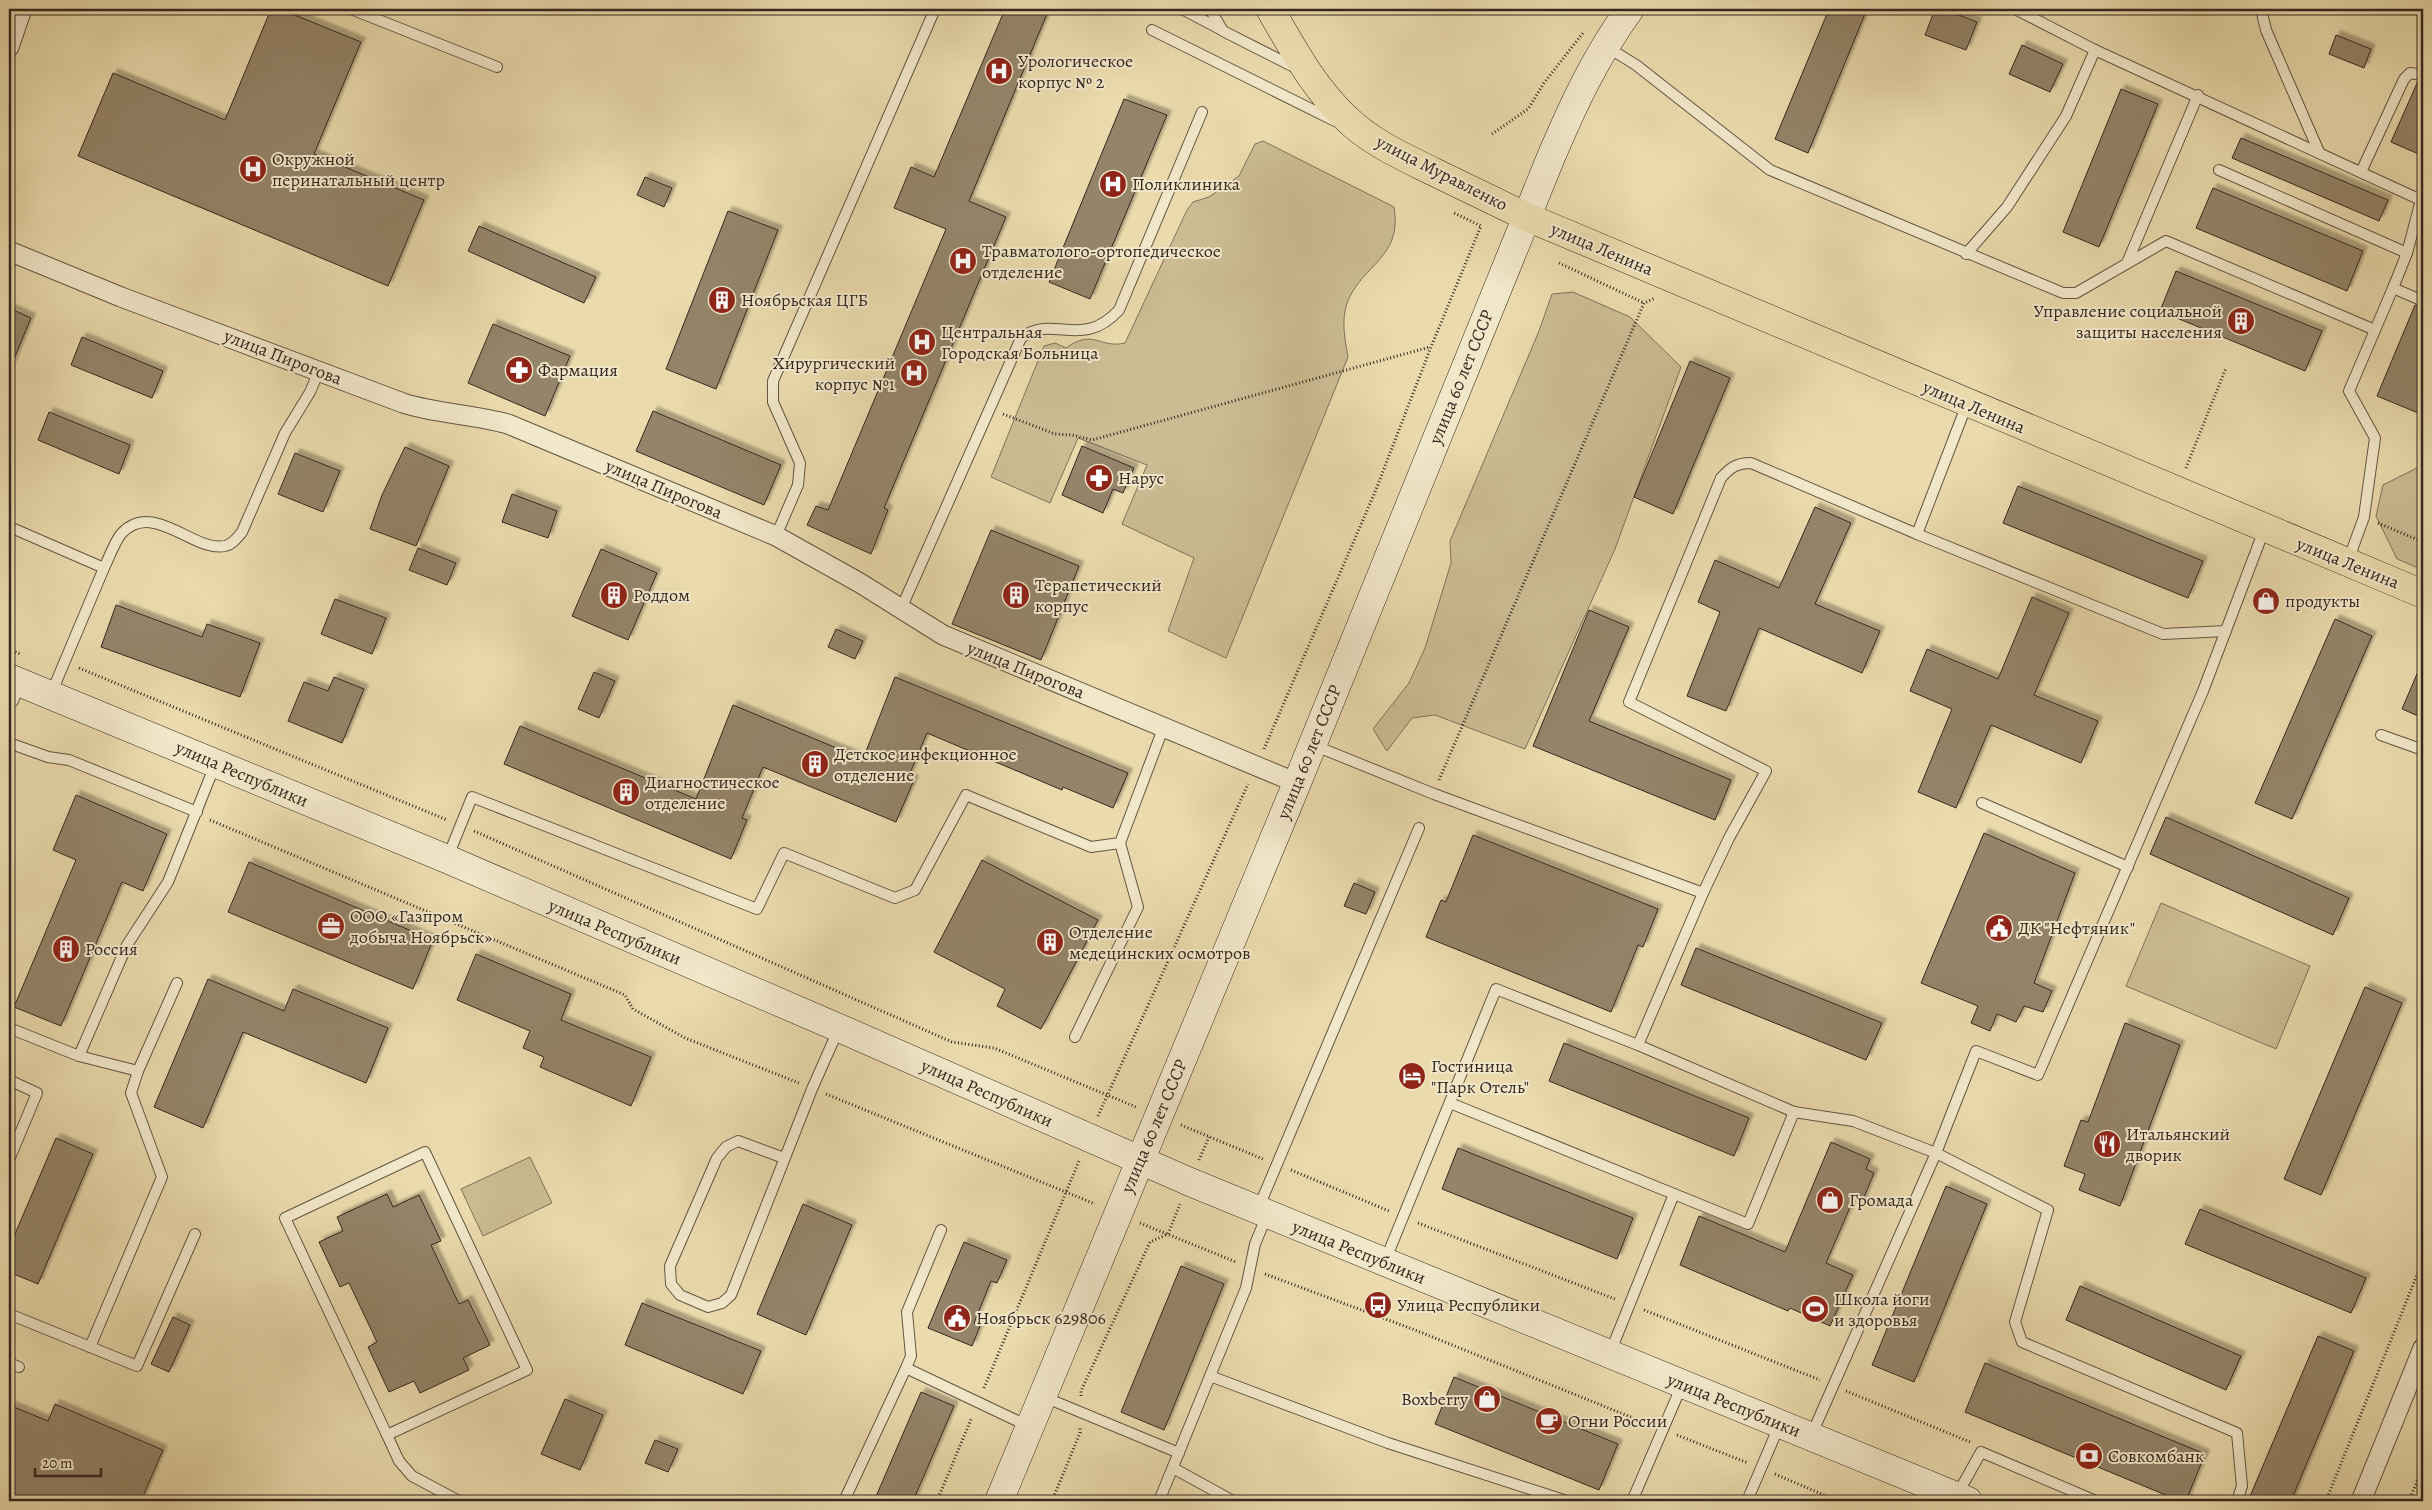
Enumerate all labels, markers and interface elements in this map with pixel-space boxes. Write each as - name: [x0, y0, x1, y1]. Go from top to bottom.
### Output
- place label: Урологическое корпус № 2: [1018, 49, 1133, 94]
- hospital icon: Урологическое корпус № 2: [984, 56, 1014, 86]
- street label: улица Муравленко: [1371, 129, 1512, 217]
- place label: Окружной перинатальный центр: [272, 147, 445, 192]
- hospital icon: Окружной перинатальный центр: [238, 154, 268, 184]
- hospital icon: Поликлиника: [1098, 169, 1128, 199]
- place label: Поликлиника: [1132, 172, 1241, 196]
- street label: улица Ленина: [1546, 216, 1657, 282]
- place label: Травматолого-ортопедическое отделение: [982, 239, 1221, 284]
- hospital icon: Травматолого-ортопедическое отделение: [948, 246, 978, 276]
- building icon: Ноябрьская ЦГБ: [707, 285, 737, 315]
- place label: Ноябрьская ЦГБ: [741, 288, 868, 312]
- place label: Управление социальной защиты населения: [2033, 299, 2222, 344]
- street label: улица 60 лет СССР: [1423, 306, 1499, 449]
- building icon: Управление социальной защиты населения: [2226, 306, 2256, 336]
- place label: Центральная Городская Больница: [941, 320, 1099, 365]
- street label: улица Пирогова: [220, 323, 346, 391]
- hospital icon: Центральная Городская Больница: [907, 327, 937, 357]
- place label: Хирургический корпус №1: [773, 351, 895, 396]
- pharmacy icon: Фармация: [504, 355, 534, 385]
- place label: Фармация: [538, 358, 618, 382]
- hospital icon: Хирургический корпус №1: [899, 358, 929, 388]
- street label: улица Ленина: [1918, 374, 2029, 440]
- street label: улица Пирогова: [601, 453, 727, 525]
- pharmacy icon: Нарус: [1084, 463, 1114, 493]
- place label: Нарус: [1118, 466, 1165, 490]
- street label: улица Ленина: [2292, 531, 2404, 595]
- place label: Терапетический корпус: [1035, 573, 1162, 618]
- building icon: Роддом: [599, 580, 629, 610]
- building icon: Терапетический корпус: [1001, 580, 1031, 610]
- place label: Роддом: [633, 583, 690, 607]
- shop icon: продукты: [2251, 586, 2281, 616]
- place label: продукты: [2285, 589, 2360, 613]
- street label: улица Пирогова: [963, 635, 1089, 705]
- street label: улица 60 лет СССР: [1271, 681, 1347, 824]
- street label: улица Республики: [171, 735, 312, 813]
- place label: Детское инфекционное отделение: [834, 742, 1017, 787]
- building icon: Детское инфекционное отделение: [800, 749, 830, 779]
- place label: Диагностическое отделение: [645, 770, 780, 815]
- building icon: Диагностическое отделение: [611, 777, 641, 807]
- street label: улица Республики: [544, 893, 685, 971]
- place label: ООО «Газпром добыча Ноябрьск»: [349, 904, 492, 949]
- office icon: ООО «Газпром добыча Ноябрьск»: [316, 911, 346, 941]
- public building icon: ДК "Нефтяник": [1984, 913, 2014, 943]
- place label: ДК "Нефтяник": [2018, 916, 2135, 940]
- place label: Отделение медецинских осмотров: [1069, 920, 1251, 965]
- building icon: Отделение медецинских осмотров: [1035, 927, 1065, 957]
- building icon: Россия: [51, 934, 81, 964]
- place label: Россия: [85, 937, 138, 961]
- street label: улица Республики: [916, 1053, 1057, 1133]
- place label: Гостиница "Парк Отель": [1431, 1054, 1529, 1099]
- street label: улица 60 лет СССР: [1115, 1055, 1193, 1197]
- hotel icon: Гостиница "Парк Отель": [1397, 1061, 1427, 1091]
- place label: Итальянский дворик: [2125, 1122, 2230, 1167]
- restaurant icon: Итальянский дворик: [2092, 1129, 2122, 1159]
- shop icon: Громада: [1815, 1185, 1845, 1215]
- place label: Громада: [1849, 1188, 1914, 1212]
- street label: улица Республики: [1288, 1214, 1429, 1290]
- place label: Школа йоги и здоровья: [1834, 1287, 1930, 1332]
- bus stop icon: Улица Республики: [1363, 1290, 1393, 1320]
- place label: Улица Республики: [1397, 1293, 1540, 1317]
- sports icon: Школа йоги и здоровья: [1800, 1294, 1830, 1324]
- public building icon: Ноябрьск 629806: [942, 1303, 972, 1333]
- place label: Ноябрьск 629806: [976, 1306, 1106, 1330]
- street label: улица Республики: [1663, 1367, 1804, 1443]
- shop icon: Boxberry: [1472, 1384, 1502, 1414]
- place label: Boxberry: [1401, 1387, 1469, 1411]
- cafe icon: Огни России: [1534, 1406, 1564, 1436]
- place label: Огни России: [1568, 1409, 1667, 1433]
- bank icon: Совкомбанк: [2074, 1441, 2104, 1471]
- place label: Совкомбанк: [2108, 1444, 2204, 1468]
- scale bar: [35, 1445, 101, 1477]
- text: 20 m: [42, 1453, 73, 1473]

